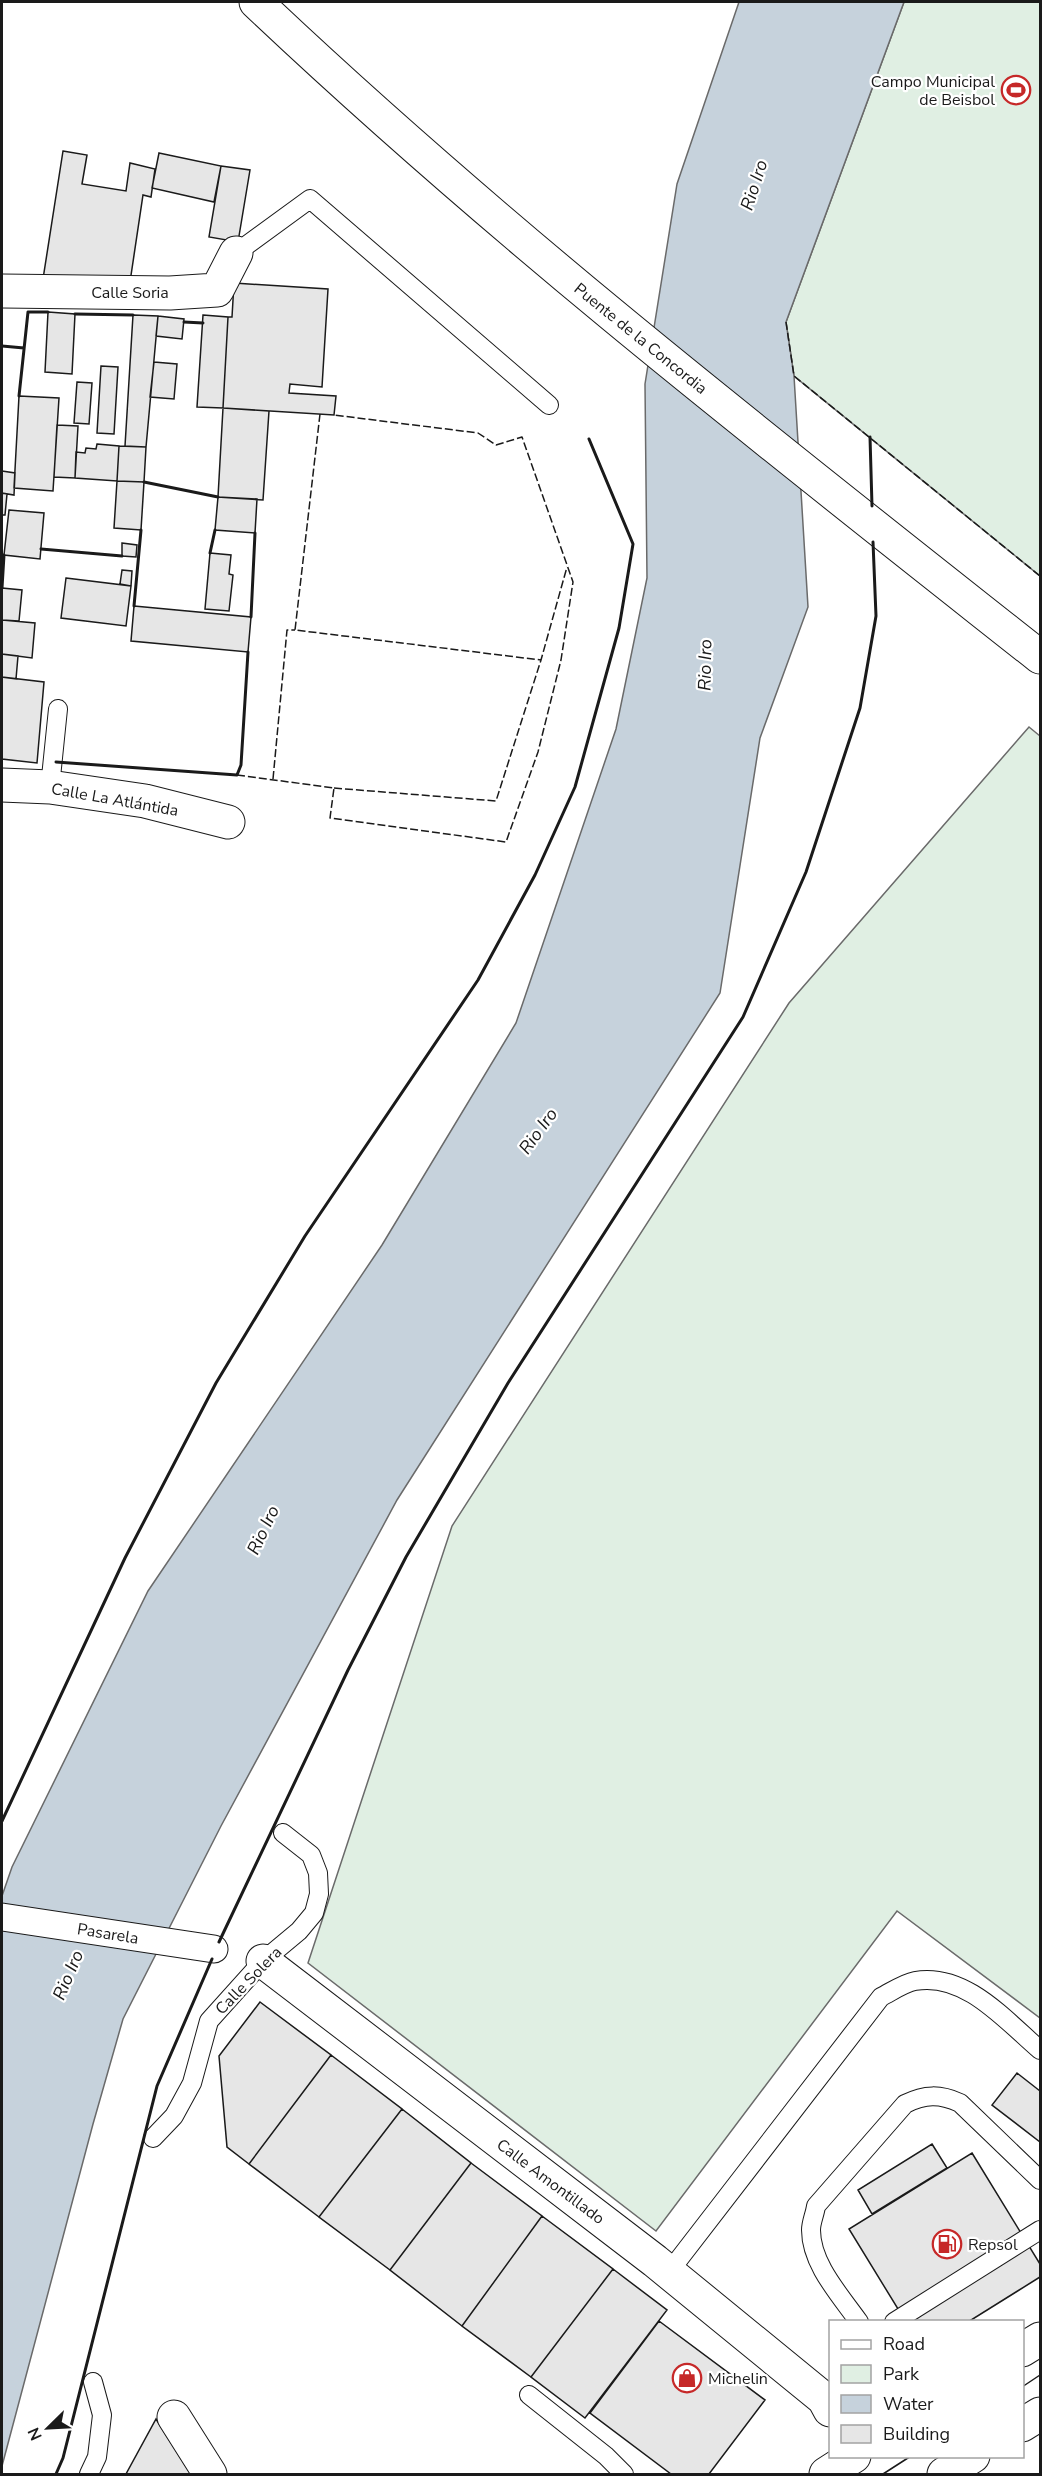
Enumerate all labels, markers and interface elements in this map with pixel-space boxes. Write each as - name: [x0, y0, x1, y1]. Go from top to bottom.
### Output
- place label: Campo Municipal de Beisbol: [871, 71, 995, 111]
- sports icon: Campo Municipal de Beisbol: [1000, 74, 1032, 106]
- water label: Rio Iro: [735, 157, 773, 213]
- street label: Puente de la Concordia: [569, 278, 712, 399]
- street label: Calle Soria: [91, 282, 169, 304]
- water label: Rio Iro: [693, 639, 717, 691]
- street label: Calle La Atlántida: [50, 778, 180, 822]
- water label: Rio Iro: [513, 1103, 563, 1159]
- water label: Rio Iro: [241, 1501, 285, 1559]
- street label: Pasarela: [76, 1918, 140, 1950]
- street label: Calle Solera: [211, 1942, 287, 2020]
- water label: Rio Iro: [47, 1946, 89, 2004]
- street label: Calle Amontillado: [492, 2134, 609, 2230]
- fuel station icon: Repsol: [931, 2228, 963, 2260]
- place label: Repsol: [968, 2234, 1018, 2256]
- legend: [829, 2320, 1024, 2458]
- text: Road: [883, 2332, 925, 2356]
- shop icon: Michelin: [671, 2362, 703, 2394]
- text: Park: [883, 2362, 920, 2386]
- place label: Michelin: [708, 2368, 768, 2390]
- text: Water: [883, 2392, 934, 2416]
- north arrow: [18, 2398, 78, 2458]
- text: Building: [883, 2422, 950, 2446]
- text: N: [23, 2424, 48, 2444]

